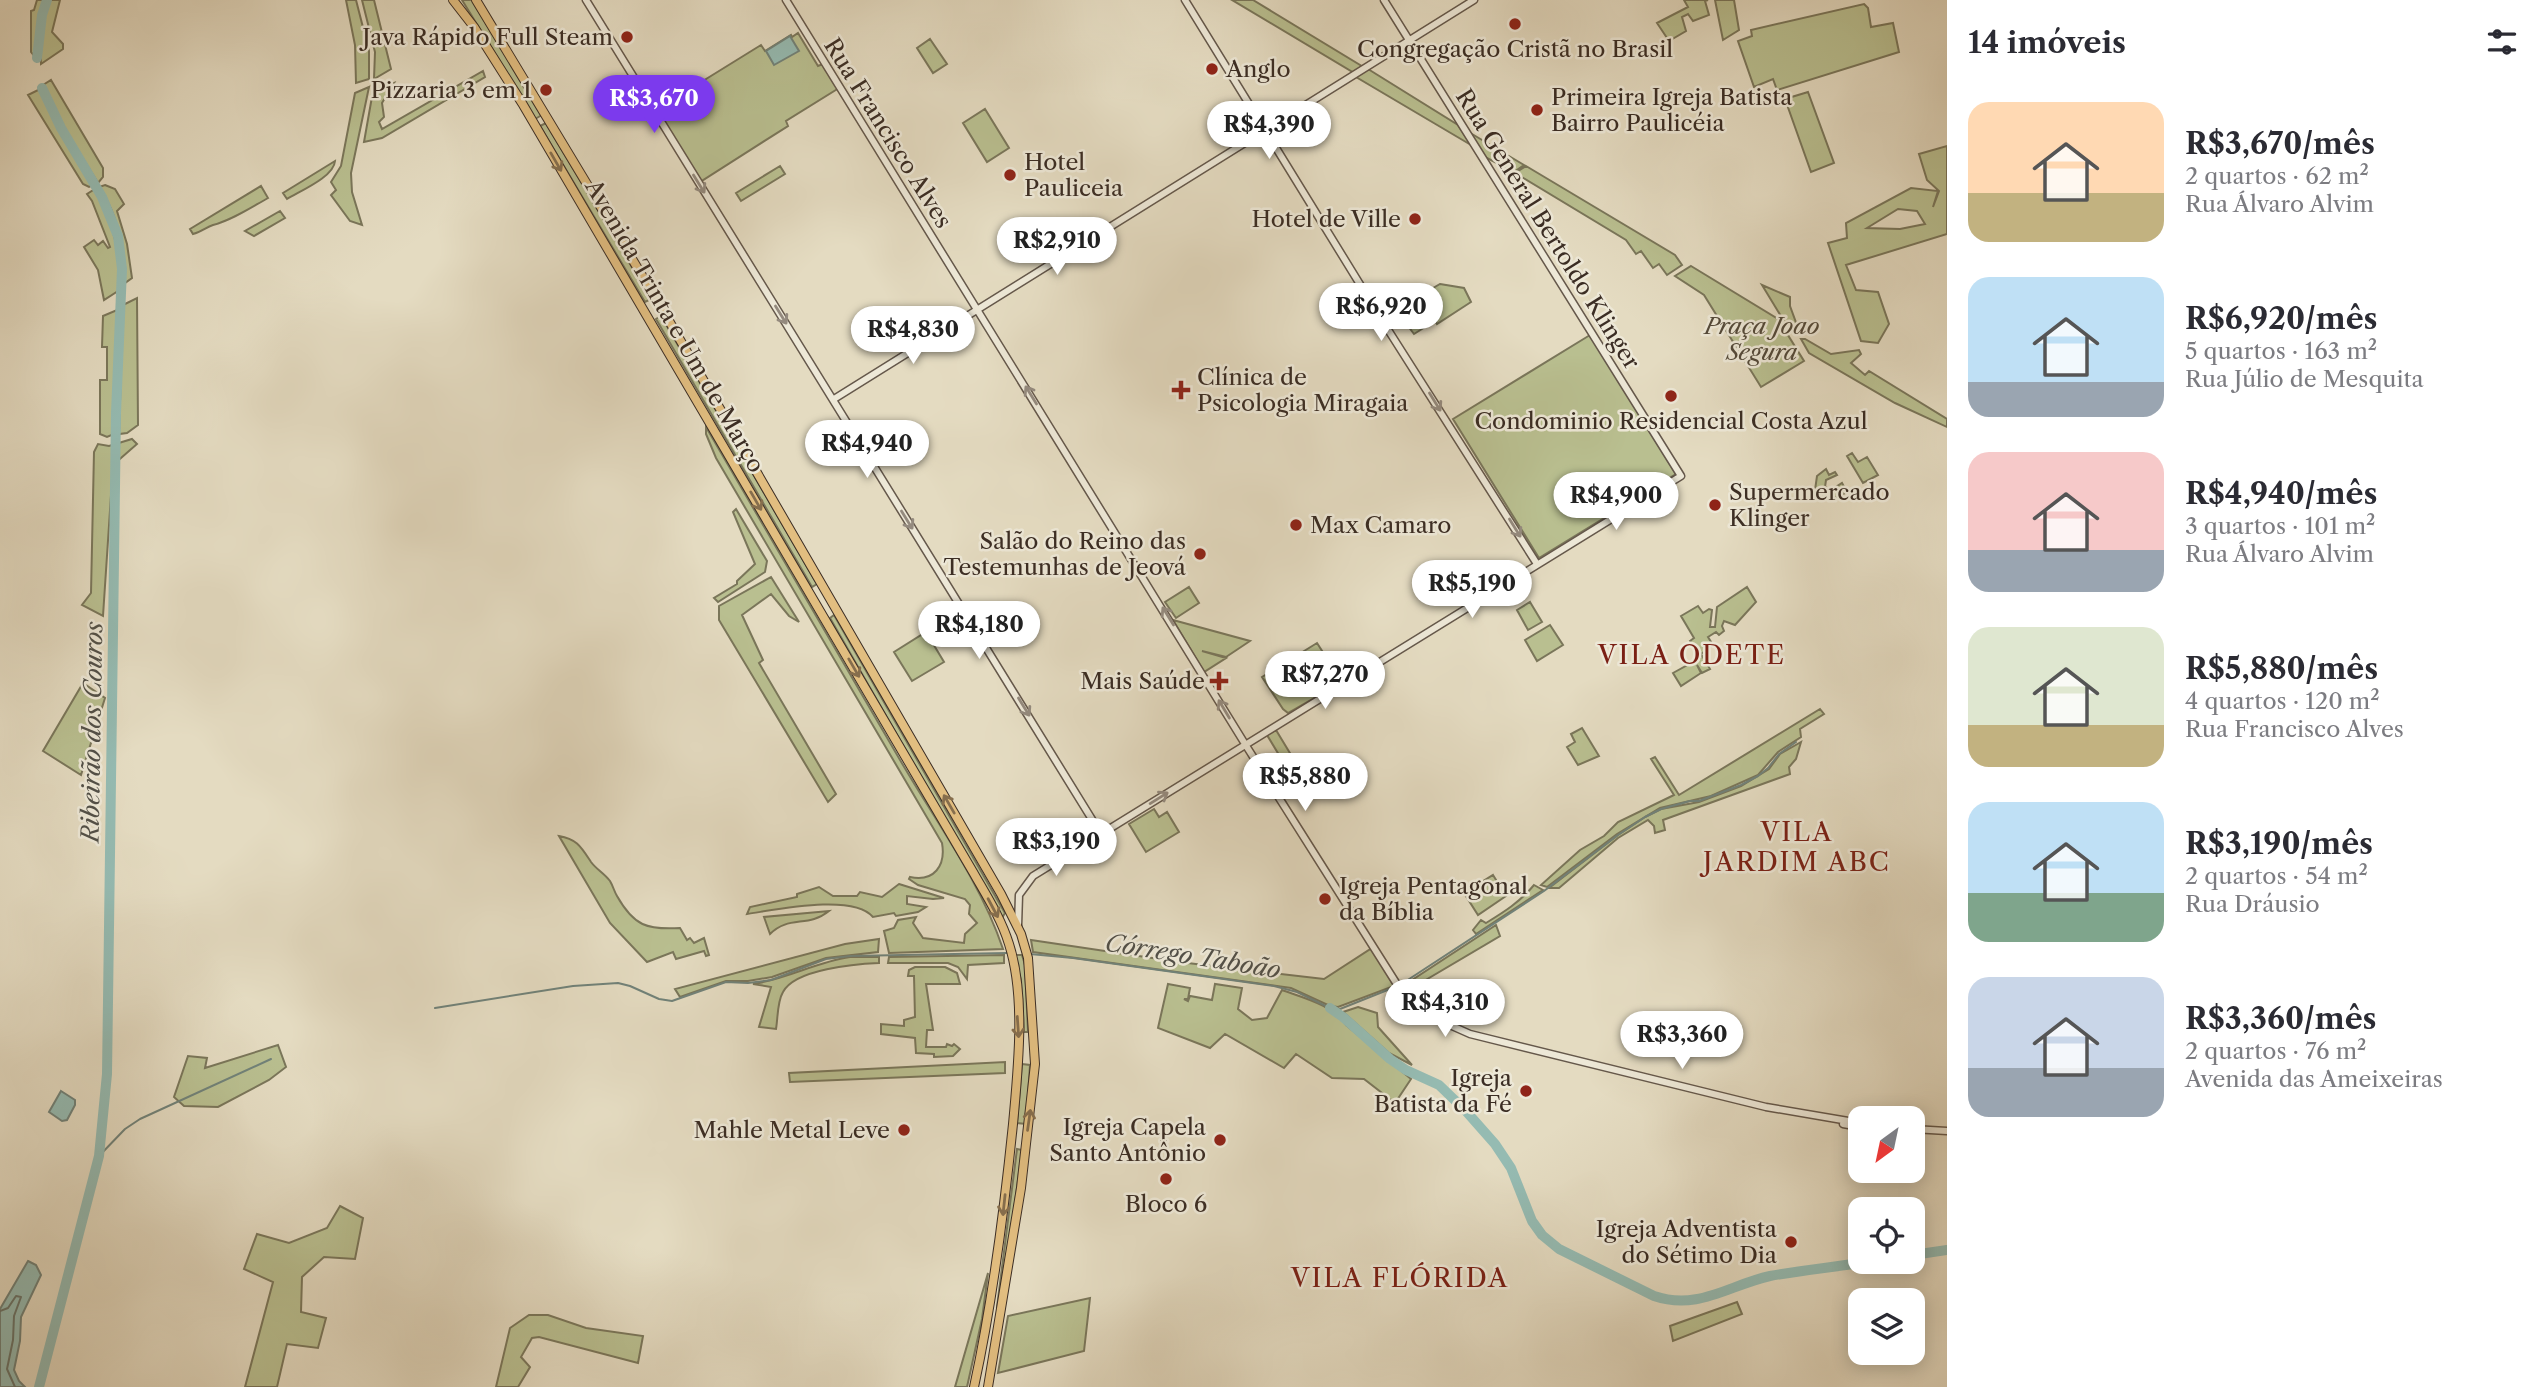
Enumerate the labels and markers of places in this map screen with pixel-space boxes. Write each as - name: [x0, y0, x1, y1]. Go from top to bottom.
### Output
- marker: Congregação Cristã no Brasil: [1507, 16, 1523, 32]
- place label: Java Rápido Full Steam: [359, 23, 613, 51]
- marker: Java Rápido Full Steam: [619, 29, 635, 45]
- place label: Congregação Cristã no Brasil: [1357, 35, 1673, 63]
- place label: Anglo: [1225, 55, 1291, 83]
- marker: Anglo: [1204, 61, 1220, 77]
- place label: Pizzaria 3 em 1: [370, 76, 532, 104]
- pin: R$3,670: [589, 76, 719, 135]
- marker: Pizzaria 3 em 1: [538, 82, 554, 98]
- place label: Primeira Igreja Batista Bairro Paulicéia: [1551, 83, 1793, 137]
- pin: R$4,390: [1204, 102, 1334, 161]
- marker: Primeira Igreja Batista Bairro Paulicéia: [1529, 102, 1545, 118]
- place label: Hotel Pauliceia: [1024, 148, 1124, 202]
- marker: Hotel Pauliceia: [1002, 167, 1018, 183]
- place label: Hotel de Ville: [1252, 205, 1401, 233]
- marker: Hotel de Ville: [1407, 211, 1423, 227]
- pin: R$2,910: [992, 218, 1122, 277]
- pin: R$6,920: [1316, 284, 1446, 343]
- pin: R$4,830: [848, 306, 978, 366]
- place label: Clínica de Psicologia Miragaia: [1197, 363, 1409, 417]
- marker: Clínica de Psicologia Miragaia: [1171, 380, 1191, 400]
- marker: Condominio Residencial Costa Azul: [1663, 388, 1679, 404]
- place label: Condominio Residencial Costa Azul: [1474, 407, 1868, 435]
- pin: R$4,940: [802, 420, 932, 480]
- pin: R$4,900: [1551, 472, 1681, 532]
- place label: Supermercado Klinger: [1729, 478, 1890, 532]
- marker: Supermercado Klinger: [1707, 497, 1723, 513]
- place label: Max Camaro: [1310, 511, 1451, 539]
- marker: Max Camaro: [1288, 517, 1304, 533]
- place label: Salão do Reino das Testemunhas de Jeová: [943, 527, 1187, 581]
- marker: Salão do Reino das Testemunhas de Jeová: [1192, 546, 1208, 562]
- pin: R$5,190: [1407, 560, 1537, 620]
- pin: R$4,180: [914, 602, 1044, 661]
- pin: R$7,270: [1260, 652, 1390, 711]
- place label: Mais Saúde: [1080, 667, 1205, 695]
- marker: Mais Saúde: [1211, 673, 1227, 689]
- pin: R$5,880: [1240, 754, 1370, 813]
- pin: R$3,190: [991, 818, 1121, 878]
- place label: Igreja Pentagonal da Bíblia: [1339, 872, 1528, 926]
- marker: Igreja Pentagonal da Bíblia: [1317, 891, 1333, 907]
- pin: R$4,310: [1380, 979, 1510, 1039]
- pin: R$3,360: [1617, 1012, 1747, 1071]
- place label: Igreja Batista da Fé: [1374, 1064, 1513, 1118]
- marker: Igreja Batista da Fé: [1518, 1083, 1534, 1099]
- place label: Igreja Capela Santo Antônio: [1049, 1113, 1207, 1167]
- place label: Mahle Metal Leve: [694, 1116, 890, 1144]
- marker: Mahle Metal Leve: [896, 1122, 912, 1138]
- marker: Igreja Capela Santo Antônio: [1212, 1132, 1228, 1148]
- marker: Bloco 6: [1158, 1171, 1174, 1187]
- place label: Bloco 6: [1125, 1190, 1207, 1218]
- place label: Igreja Adventista do Sétimo Dia: [1596, 1215, 1778, 1269]
- marker: Igreja Adventista do Sétimo Dia: [1783, 1234, 1799, 1250]

